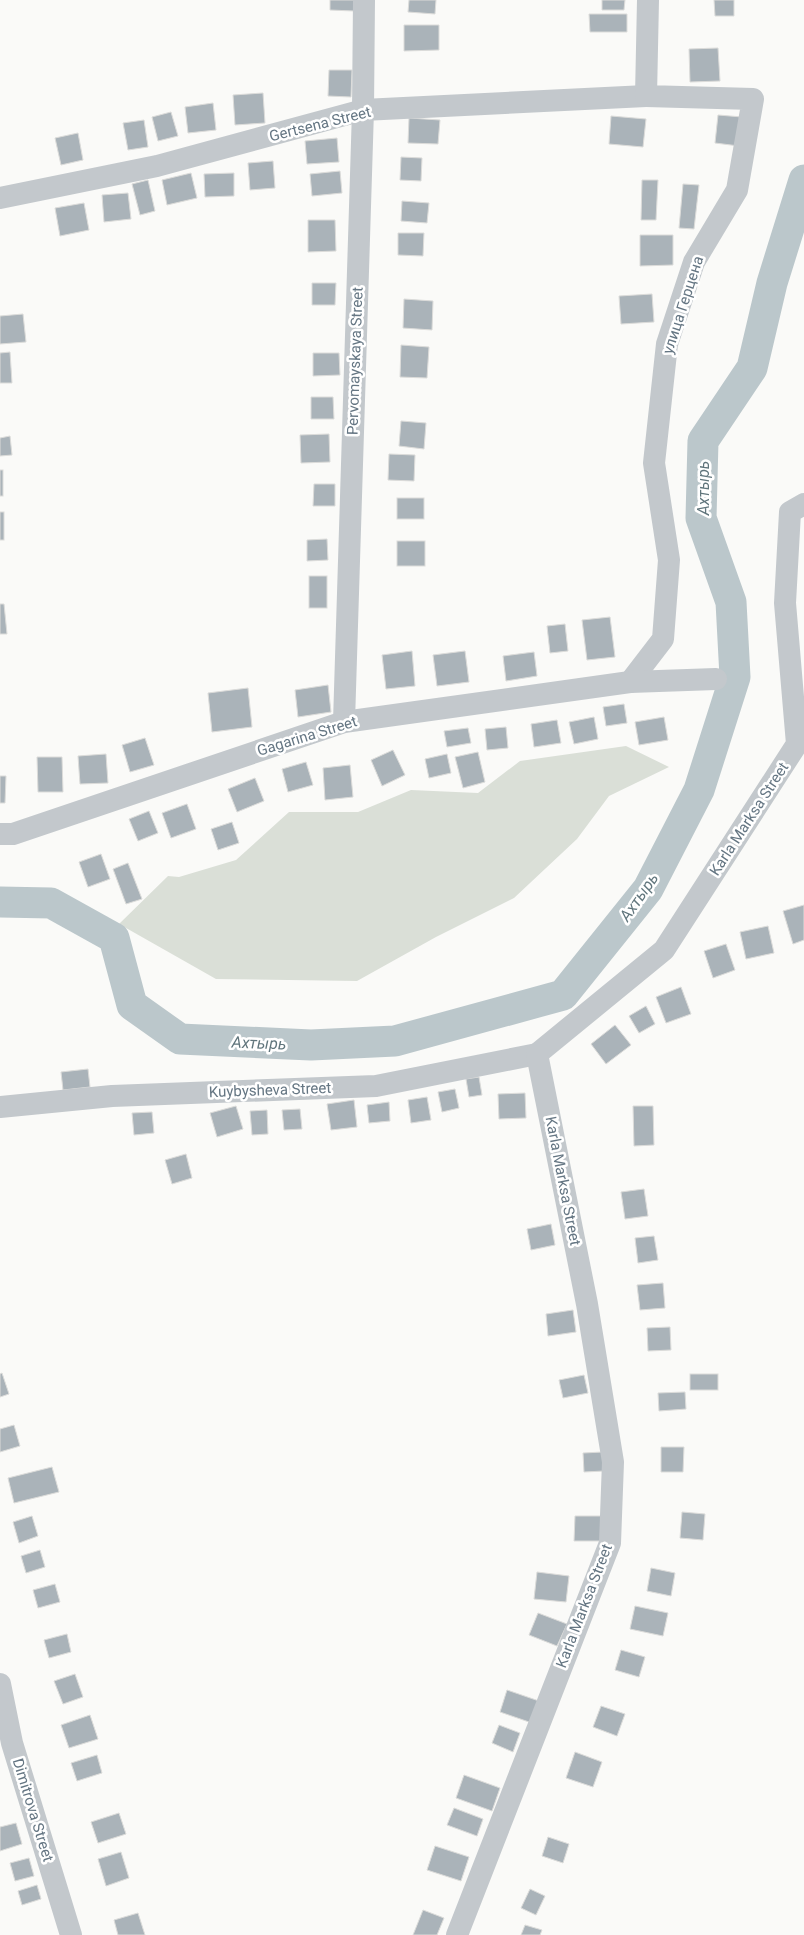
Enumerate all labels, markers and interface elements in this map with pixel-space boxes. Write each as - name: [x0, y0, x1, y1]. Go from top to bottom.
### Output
- street label: Gertsena Street: [267, 103, 373, 145]
- street label: улица Герцена: [659, 254, 707, 356]
- street label: Pervomayskaya Street: [343, 286, 367, 435]
- water label: Ахтырь: [694, 461, 713, 516]
- street label: Gagarina Street: [255, 712, 359, 760]
- street label: Karla Marksa Street: [706, 759, 792, 879]
- water label: Ахтырь: [615, 869, 662, 926]
- water label: Ахтырь: [230, 1033, 287, 1053]
- street label: Kuybysheva Street: [208, 1079, 332, 1101]
- street label: Karla Marksa Street: [542, 1115, 584, 1247]
- street label: Karla Marksa Street: [552, 1541, 616, 1671]
- street label: Dimitrova Street: [9, 1756, 57, 1864]

